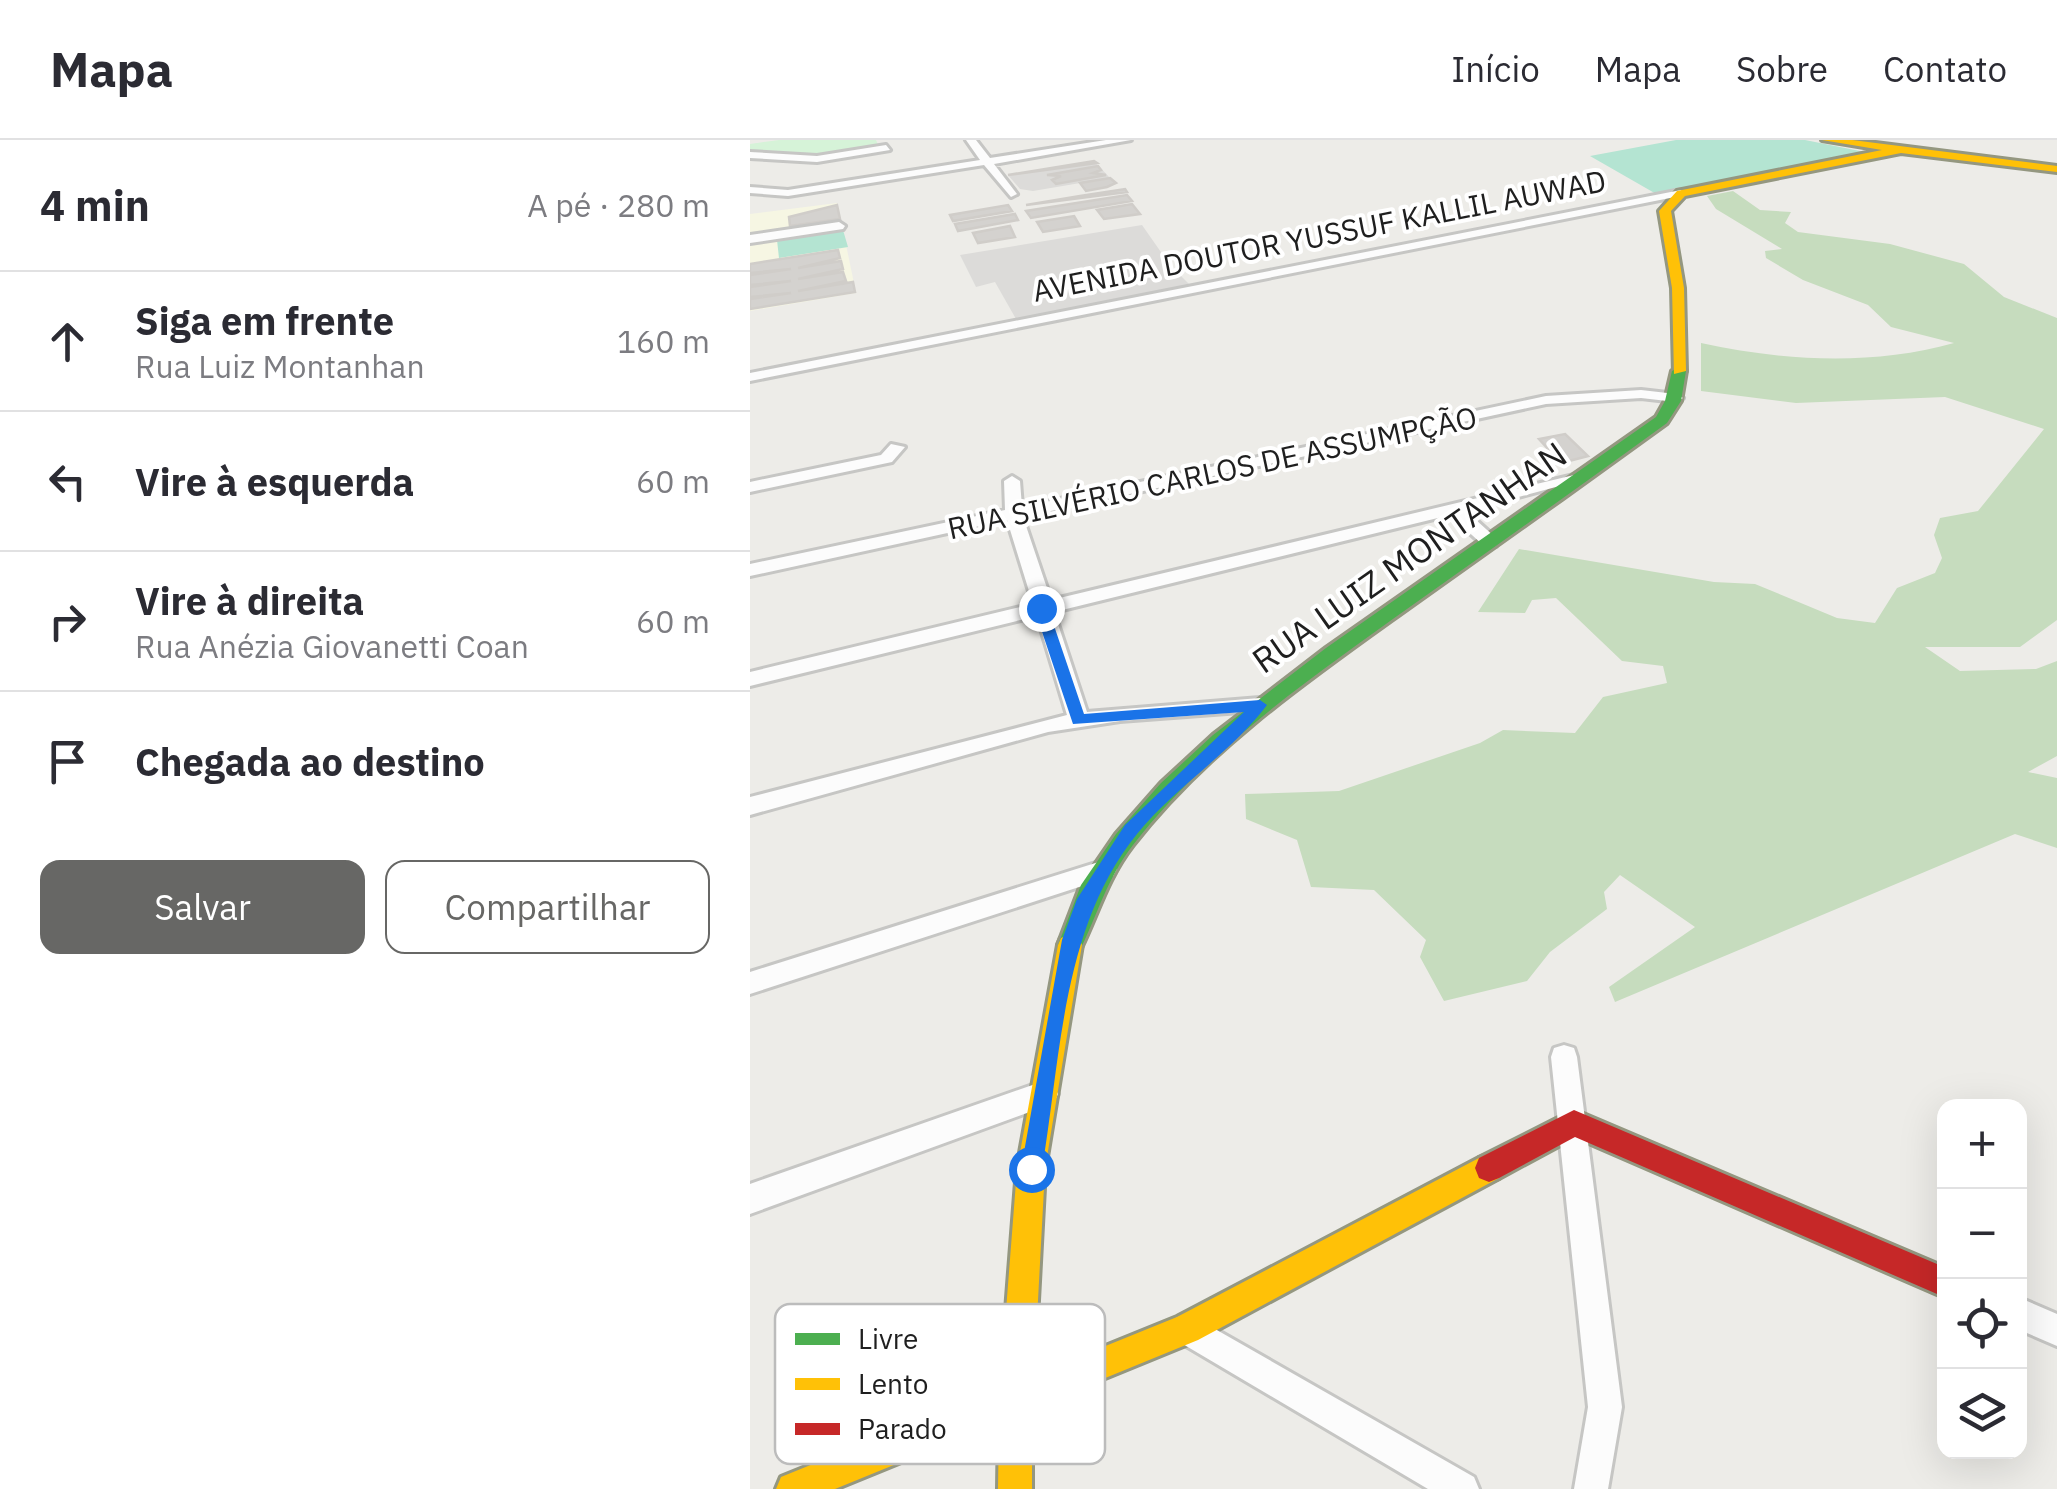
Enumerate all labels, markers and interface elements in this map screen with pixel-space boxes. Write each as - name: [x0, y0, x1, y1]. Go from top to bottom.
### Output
- text: Mapa: [50, 38, 173, 100]
- text: Início: [1451, 46, 1540, 92]
- text: Mapa: [1595, 46, 1681, 92]
- text: Sobre: [1736, 46, 1828, 92]
- text: Contato: [1883, 46, 2007, 92]
- street label: AVENIDA DOUTOR YUSSUF KALLIL AUWAD: [1029, 160, 1609, 310]
- text: 4 min: [40, 178, 150, 233]
- text: A pé · 280 m: [527, 184, 710, 226]
- text: Siga em frente: [135, 296, 394, 345]
- icon: ahead: [40, 314, 95, 369]
- text: 160 m: [617, 320, 710, 362]
- text: Rua Luiz Montanhan: [135, 345, 425, 387]
- street label: RUA SILVÉRIO CARLOS DE ASSUMPÇÃO: [944, 397, 1480, 547]
- street label: RUA LUIZ MONTANHAN: [1243, 431, 1575, 683]
- icon: left: [40, 454, 95, 509]
- text: Vire à esquerda: [135, 457, 414, 506]
- text: 60 m: [636, 460, 710, 502]
- text: Vire à direita: [135, 576, 364, 625]
- route end: [1019, 586, 1065, 632]
- icon: right: [40, 594, 95, 649]
- text: 60 m: [636, 600, 710, 642]
- text: Rua Anézia Giovanetti Coan: [135, 625, 529, 667]
- icon: arrive: [40, 734, 95, 789]
- text: Chegada ao destino: [135, 737, 485, 786]
- button: Salvar: [40, 860, 365, 954]
- button: Compartilhar: [385, 860, 710, 954]
- map controls: [1937, 1099, 2027, 1459]
- button: +: [1937, 1099, 2027, 1189]
- route start: [1009, 1147, 1055, 1193]
- button: −: [1937, 1189, 2027, 1279]
- button: locate: [1937, 1279, 2027, 1369]
- legend: [775, 1304, 1105, 1464]
- text: Livre: [858, 1320, 918, 1357]
- text: Lento: [858, 1365, 928, 1402]
- button: layers: [1937, 1369, 2027, 1459]
- text: Parado: [858, 1410, 947, 1447]

